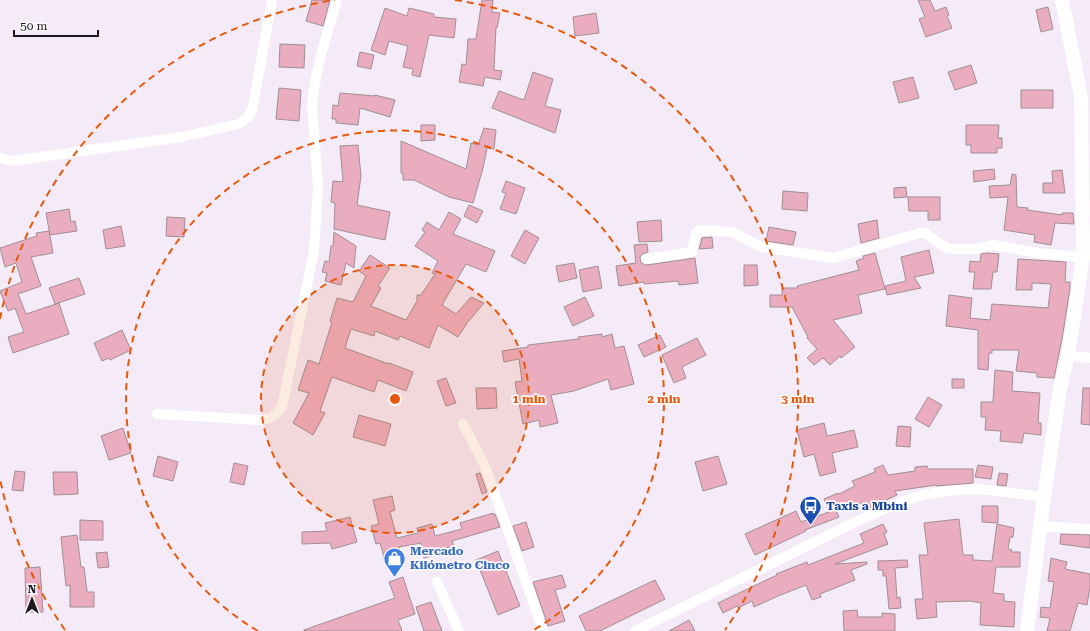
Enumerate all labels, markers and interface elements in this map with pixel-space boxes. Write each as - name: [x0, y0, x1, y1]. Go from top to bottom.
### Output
- scale bar: [14, 12, 98, 38]
- text: 50 m: [20, 19, 47, 33]
- centre of rings: [388, 392, 402, 406]
- text: 1 min: [512, 392, 546, 406]
- text: 2 min: [647, 392, 681, 406]
- text: 3 min: [781, 392, 815, 406]
- bus stop icon: Taxis a Mbini: [798, 493, 824, 526]
- place label: Taxis a Mbini: [826, 499, 907, 513]
- place label: Mercado Kilómetro Cinco: [410, 544, 510, 572]
- shop icon: Mercado Kilómetro Cinco: [381, 545, 407, 578]
- north arrow: [12, 579, 52, 619]
- text: N: [28, 583, 37, 596]

